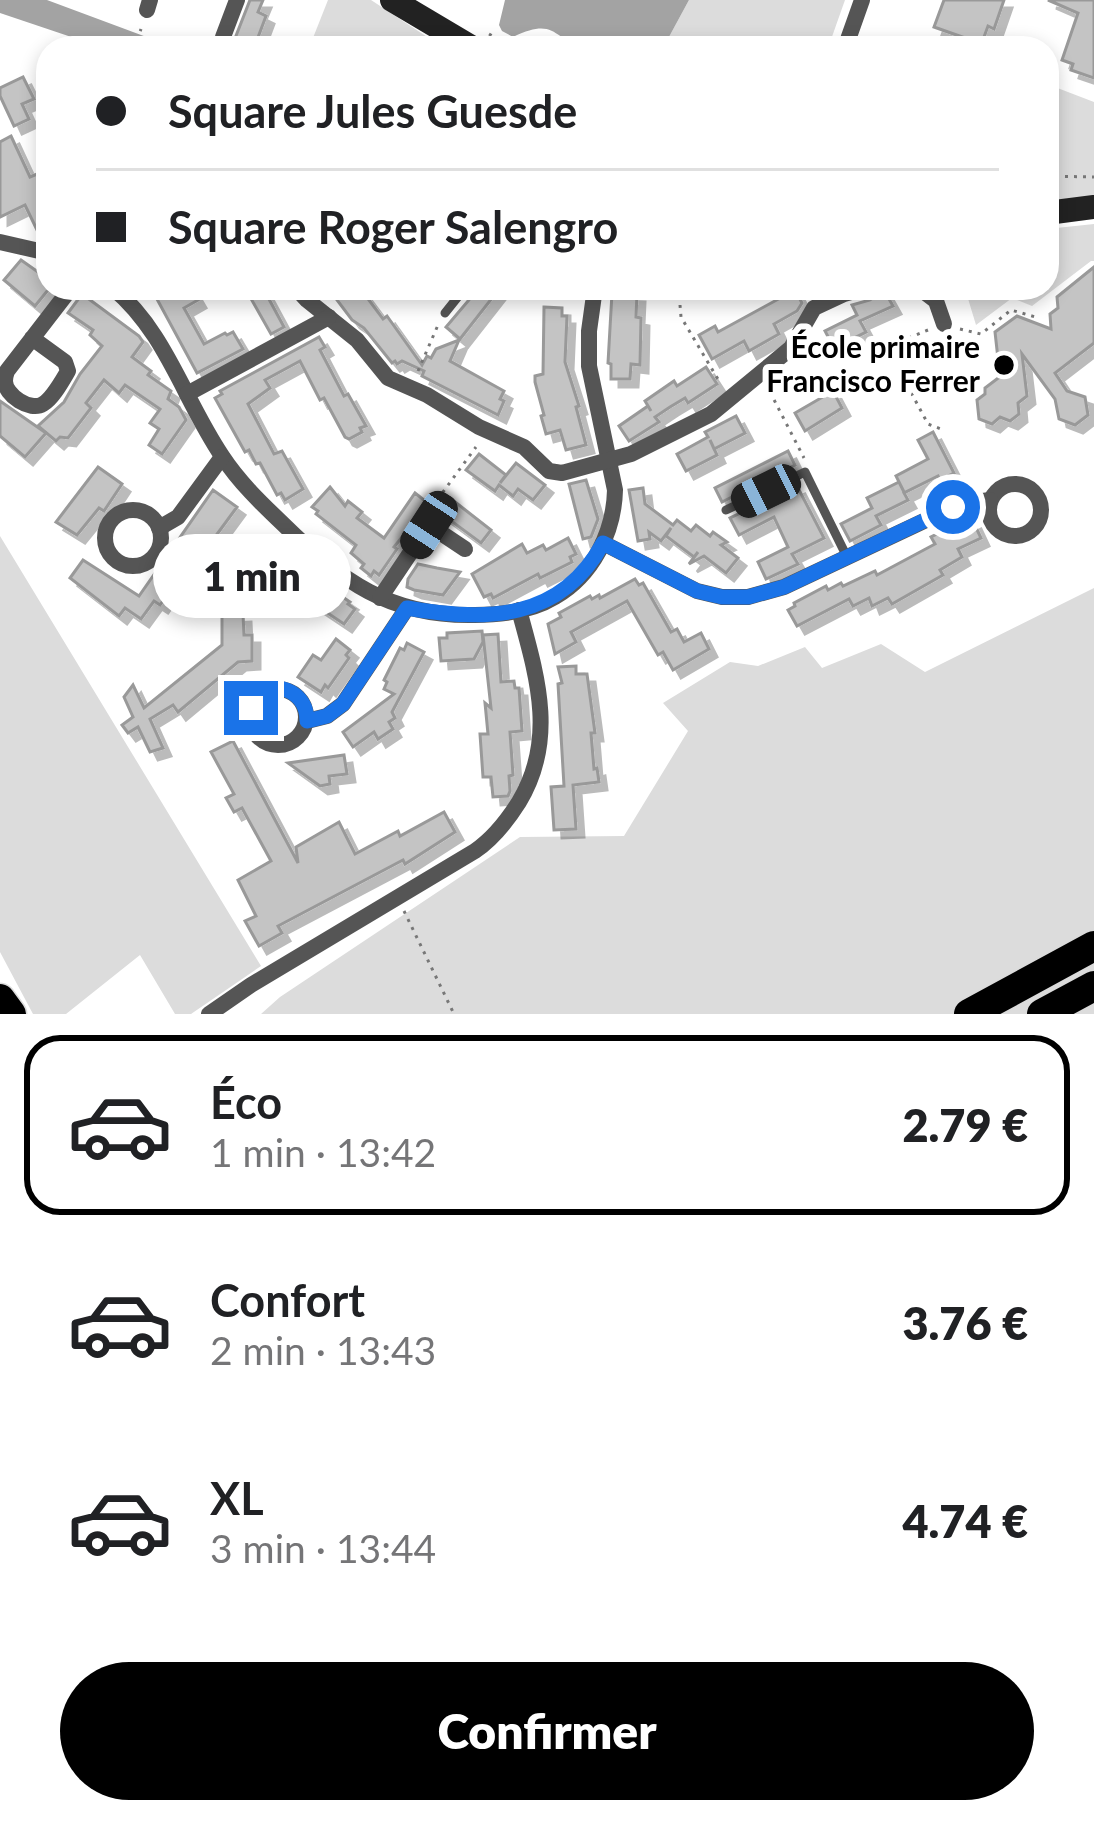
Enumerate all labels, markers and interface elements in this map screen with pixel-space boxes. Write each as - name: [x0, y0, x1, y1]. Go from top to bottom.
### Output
- text: Square Jules Guesde: [168, 84, 577, 138]
- text: Square Roger Salengro: [168, 200, 618, 254]
- place label: École primaire Francisco Ferrer: [766, 328, 981, 398]
- marker: École primaire Francisco Ferrer: [991, 352, 1017, 378]
- car: [726, 459, 806, 523]
- route start: [926, 480, 980, 534]
- car: [394, 485, 464, 565]
- callout: 1 min: [152, 534, 350, 618]
- text: 1 min: [203, 553, 301, 599]
- route end: [224, 681, 278, 735]
- icon: car: [66, 1071, 174, 1179]
- text: Éco: [210, 1075, 282, 1129]
- text: 2.79 €: [902, 1098, 1028, 1152]
- text: 1 min · 13:42: [210, 1129, 436, 1175]
- icon: car: [66, 1269, 174, 1377]
- text: Confort: [210, 1273, 365, 1327]
- text: 3.76 €: [902, 1296, 1028, 1350]
- text: 2 min · 13:43: [210, 1327, 436, 1373]
- icon: car: [66, 1467, 174, 1575]
- text: XL: [210, 1471, 264, 1525]
- text: 4.74 €: [902, 1494, 1028, 1548]
- text: 3 min · 13:44: [210, 1525, 436, 1571]
- button: Confirmer: [60, 1662, 1034, 1800]

